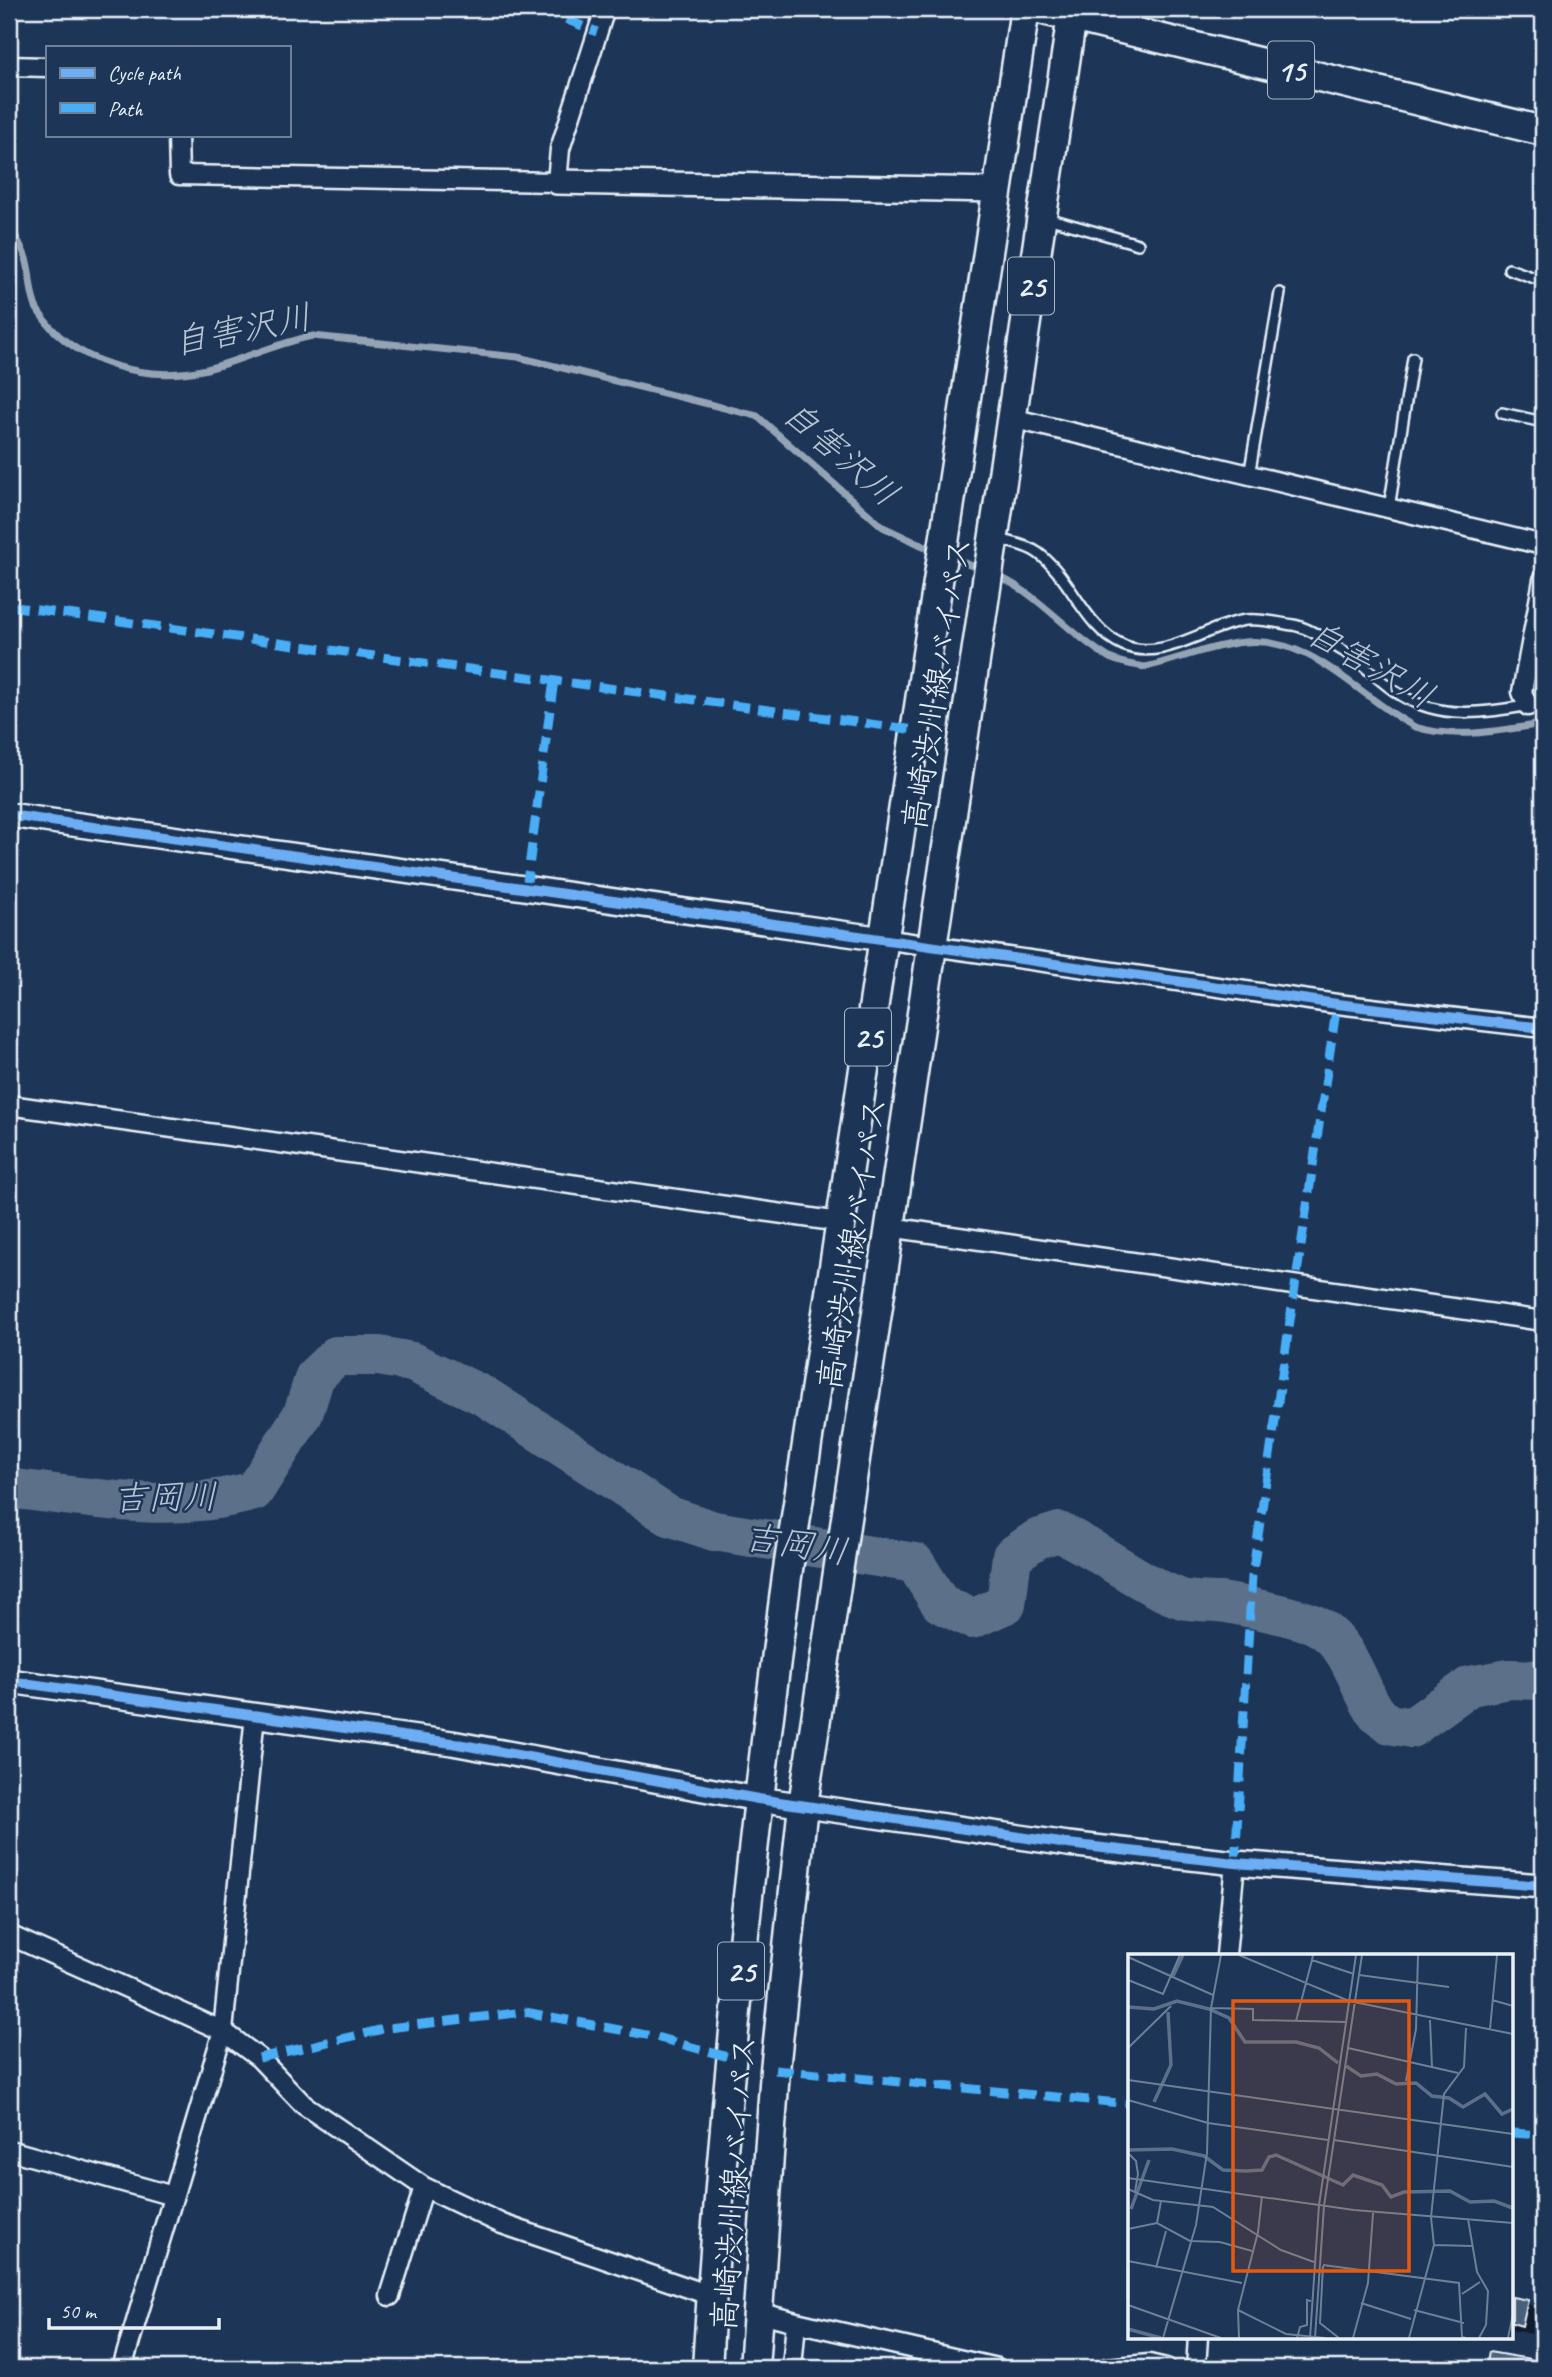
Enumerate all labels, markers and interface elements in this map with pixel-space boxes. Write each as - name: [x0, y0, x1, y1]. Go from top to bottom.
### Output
- road number: 15: [1268, 42, 1314, 98]
- legend: [46, 46, 290, 136]
- text: Cycle path: [108, 60, 181, 86]
- text: Path: [108, 96, 144, 122]
- road number: 25: [1008, 258, 1054, 314]
- water label: 自害沢川: [169, 294, 315, 365]
- water label: 自害沢川: [773, 390, 908, 516]
- street label: 高崎渋川線バイパス: [893, 534, 981, 833]
- water label: 自害沢川: [1299, 610, 1443, 719]
- road number: 25: [845, 1008, 891, 1066]
- street label: 高崎渋川線バイパス: [808, 1094, 896, 1393]
- water label: 吉岡川: [112, 1474, 218, 1521]
- water label: 吉岡川: [741, 1514, 851, 1575]
- road number: 25: [718, 1942, 764, 1999]
- inset map: [1128, 1954, 1514, 2338]
- street label: 高崎渋川線バイパス: [703, 2034, 765, 2332]
- scale bar: [49, 2286, 219, 2330]
- text: 50 m: [60, 2298, 98, 2324]

